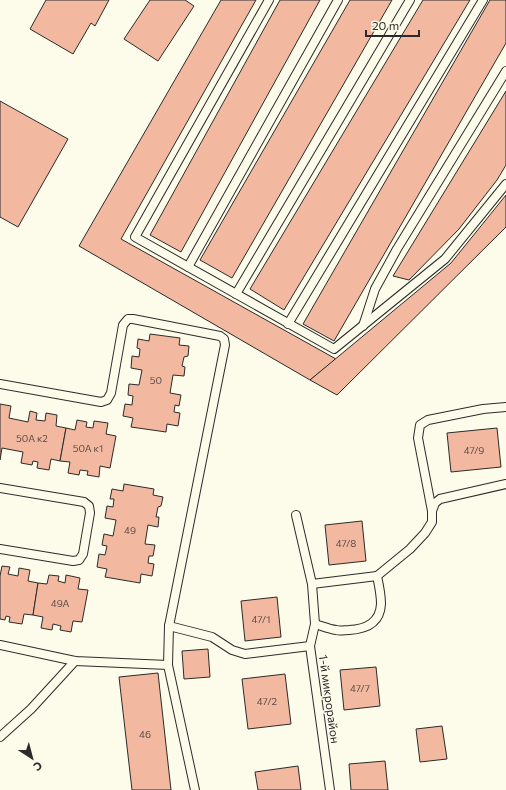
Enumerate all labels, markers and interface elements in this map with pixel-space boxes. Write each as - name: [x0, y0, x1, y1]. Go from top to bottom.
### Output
- scale bar: [366, 12, 419, 38]
- text: 20 m: [372, 18, 399, 32]
- house number: 50: [150, 374, 162, 386]
- house number: 50А к2: [16, 432, 48, 444]
- house number: 50А к1: [73, 442, 103, 454]
- house number: 47/9: [464, 444, 484, 456]
- house number: 49: [124, 524, 136, 536]
- house number: 47/8: [336, 537, 356, 549]
- house number: 49А: [51, 597, 69, 609]
- house number: 47/1: [251, 613, 271, 625]
- street label: 1-й микрорайон: [317, 654, 343, 744]
- house number: 47/7: [350, 682, 370, 694]
- house number: 47/2: [257, 695, 278, 707]
- house number: 46: [139, 728, 151, 740]
- north arrow: [12, 738, 52, 778]
- text: С: [31, 759, 45, 774]

